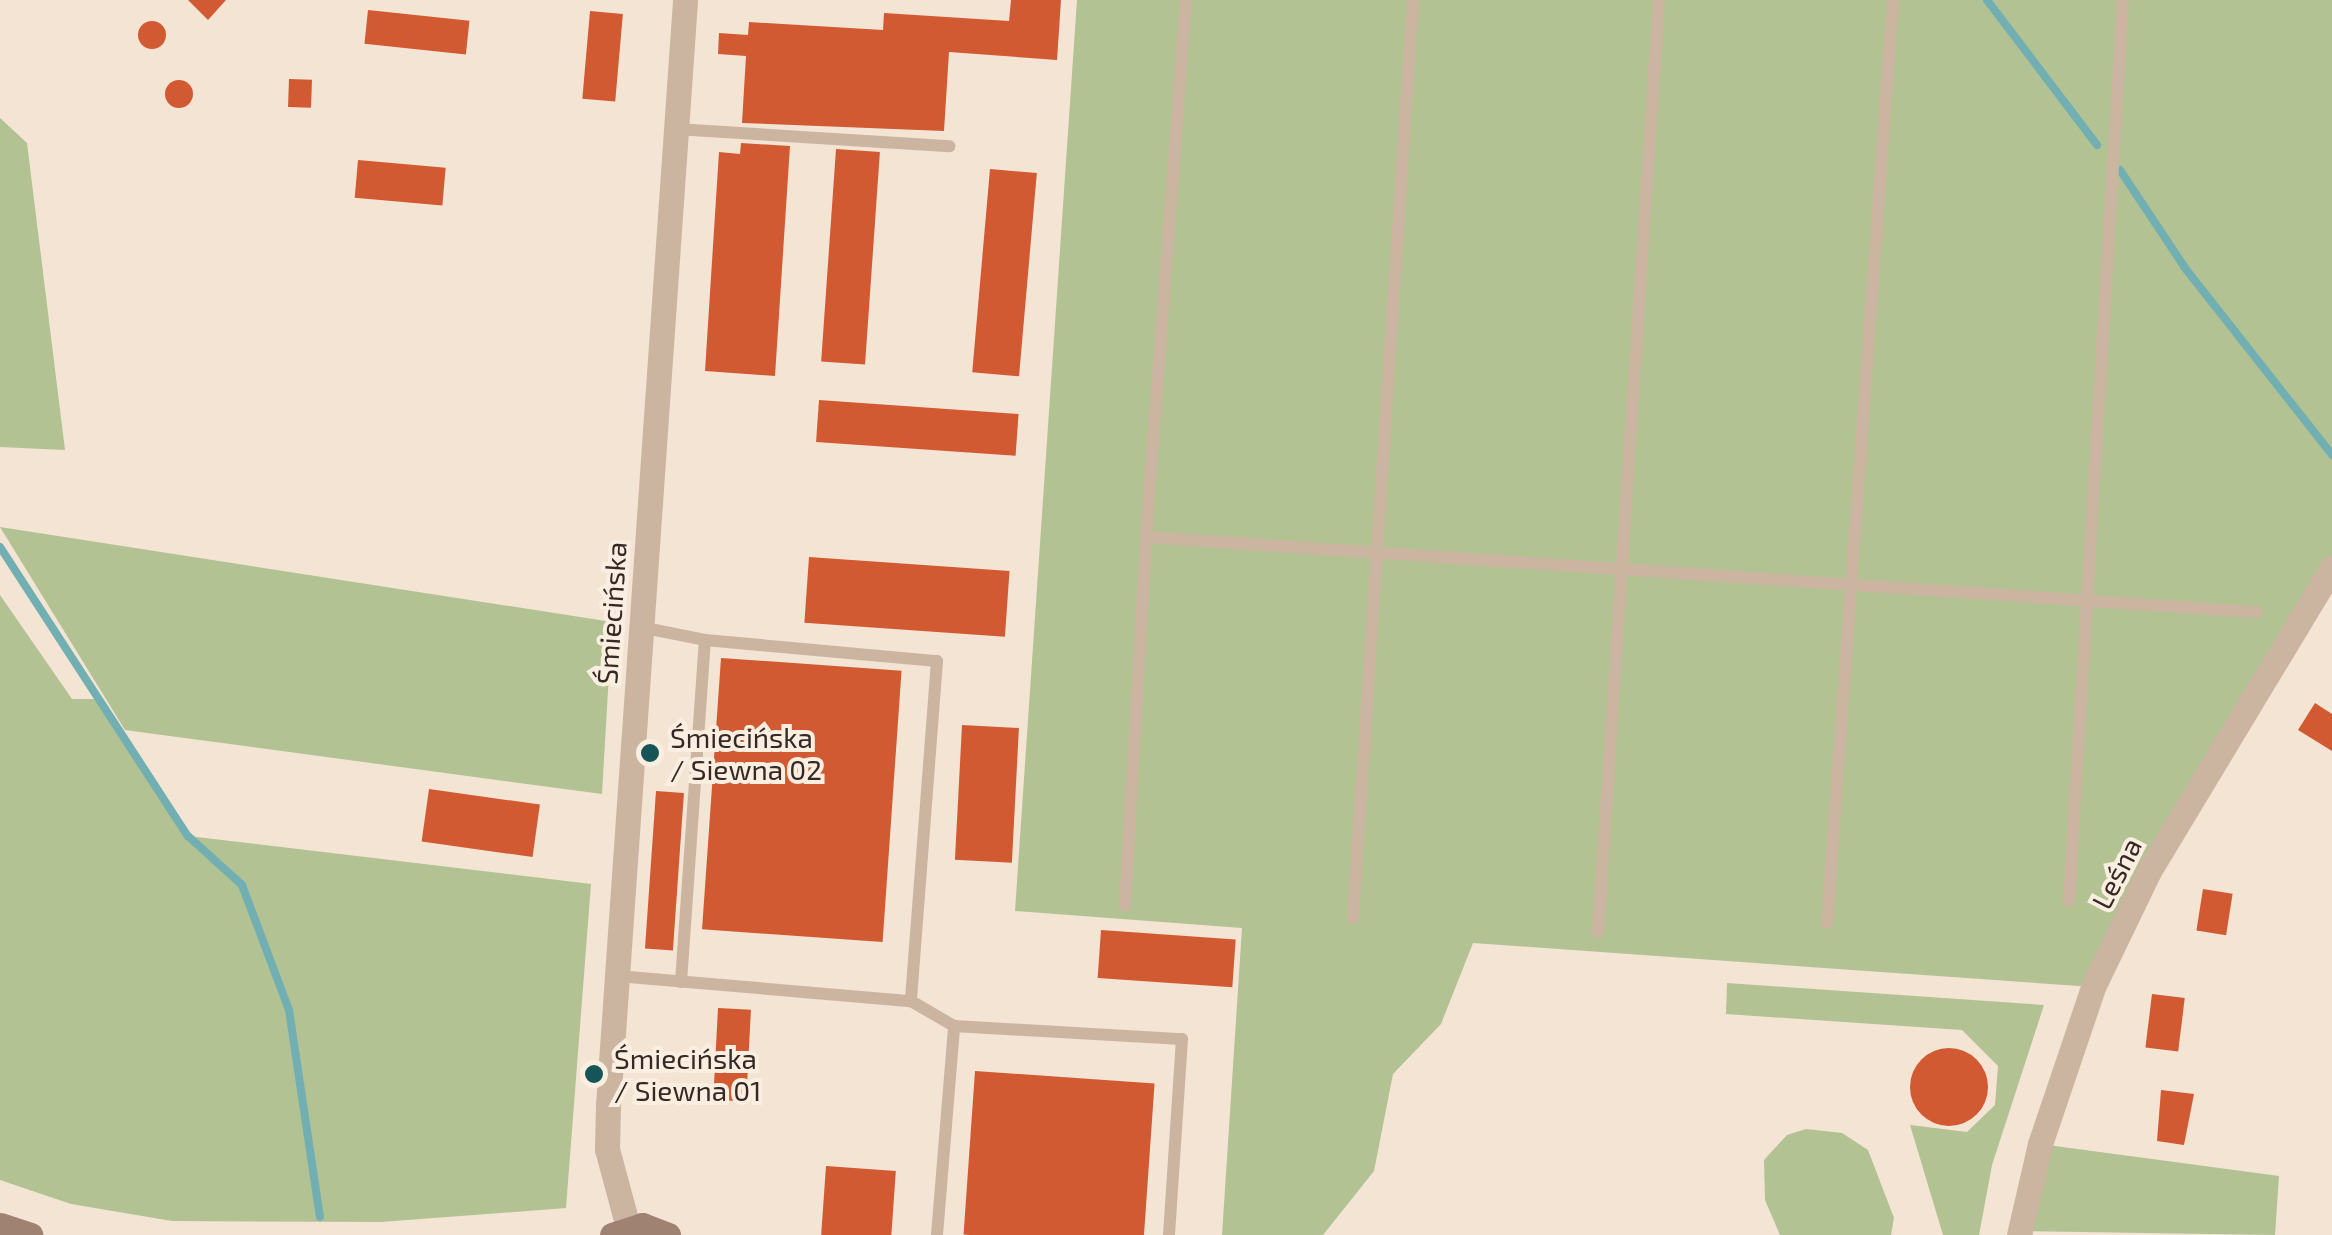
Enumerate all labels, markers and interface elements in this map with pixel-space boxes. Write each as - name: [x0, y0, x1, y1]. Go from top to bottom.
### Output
- street label: Śmiecińska: [589, 541, 633, 685]
- place label: Śmiecińska / Siewna 02: [670, 720, 822, 786]
- marker: Śmiecińska / Siewna 02: [639, 742, 661, 764]
- street label: Leśna: [2084, 832, 2148, 914]
- place label: Śmiecińska / Siewna 01: [614, 1041, 761, 1107]
- marker: Śmiecińska / Siewna 01: [583, 1063, 605, 1085]

